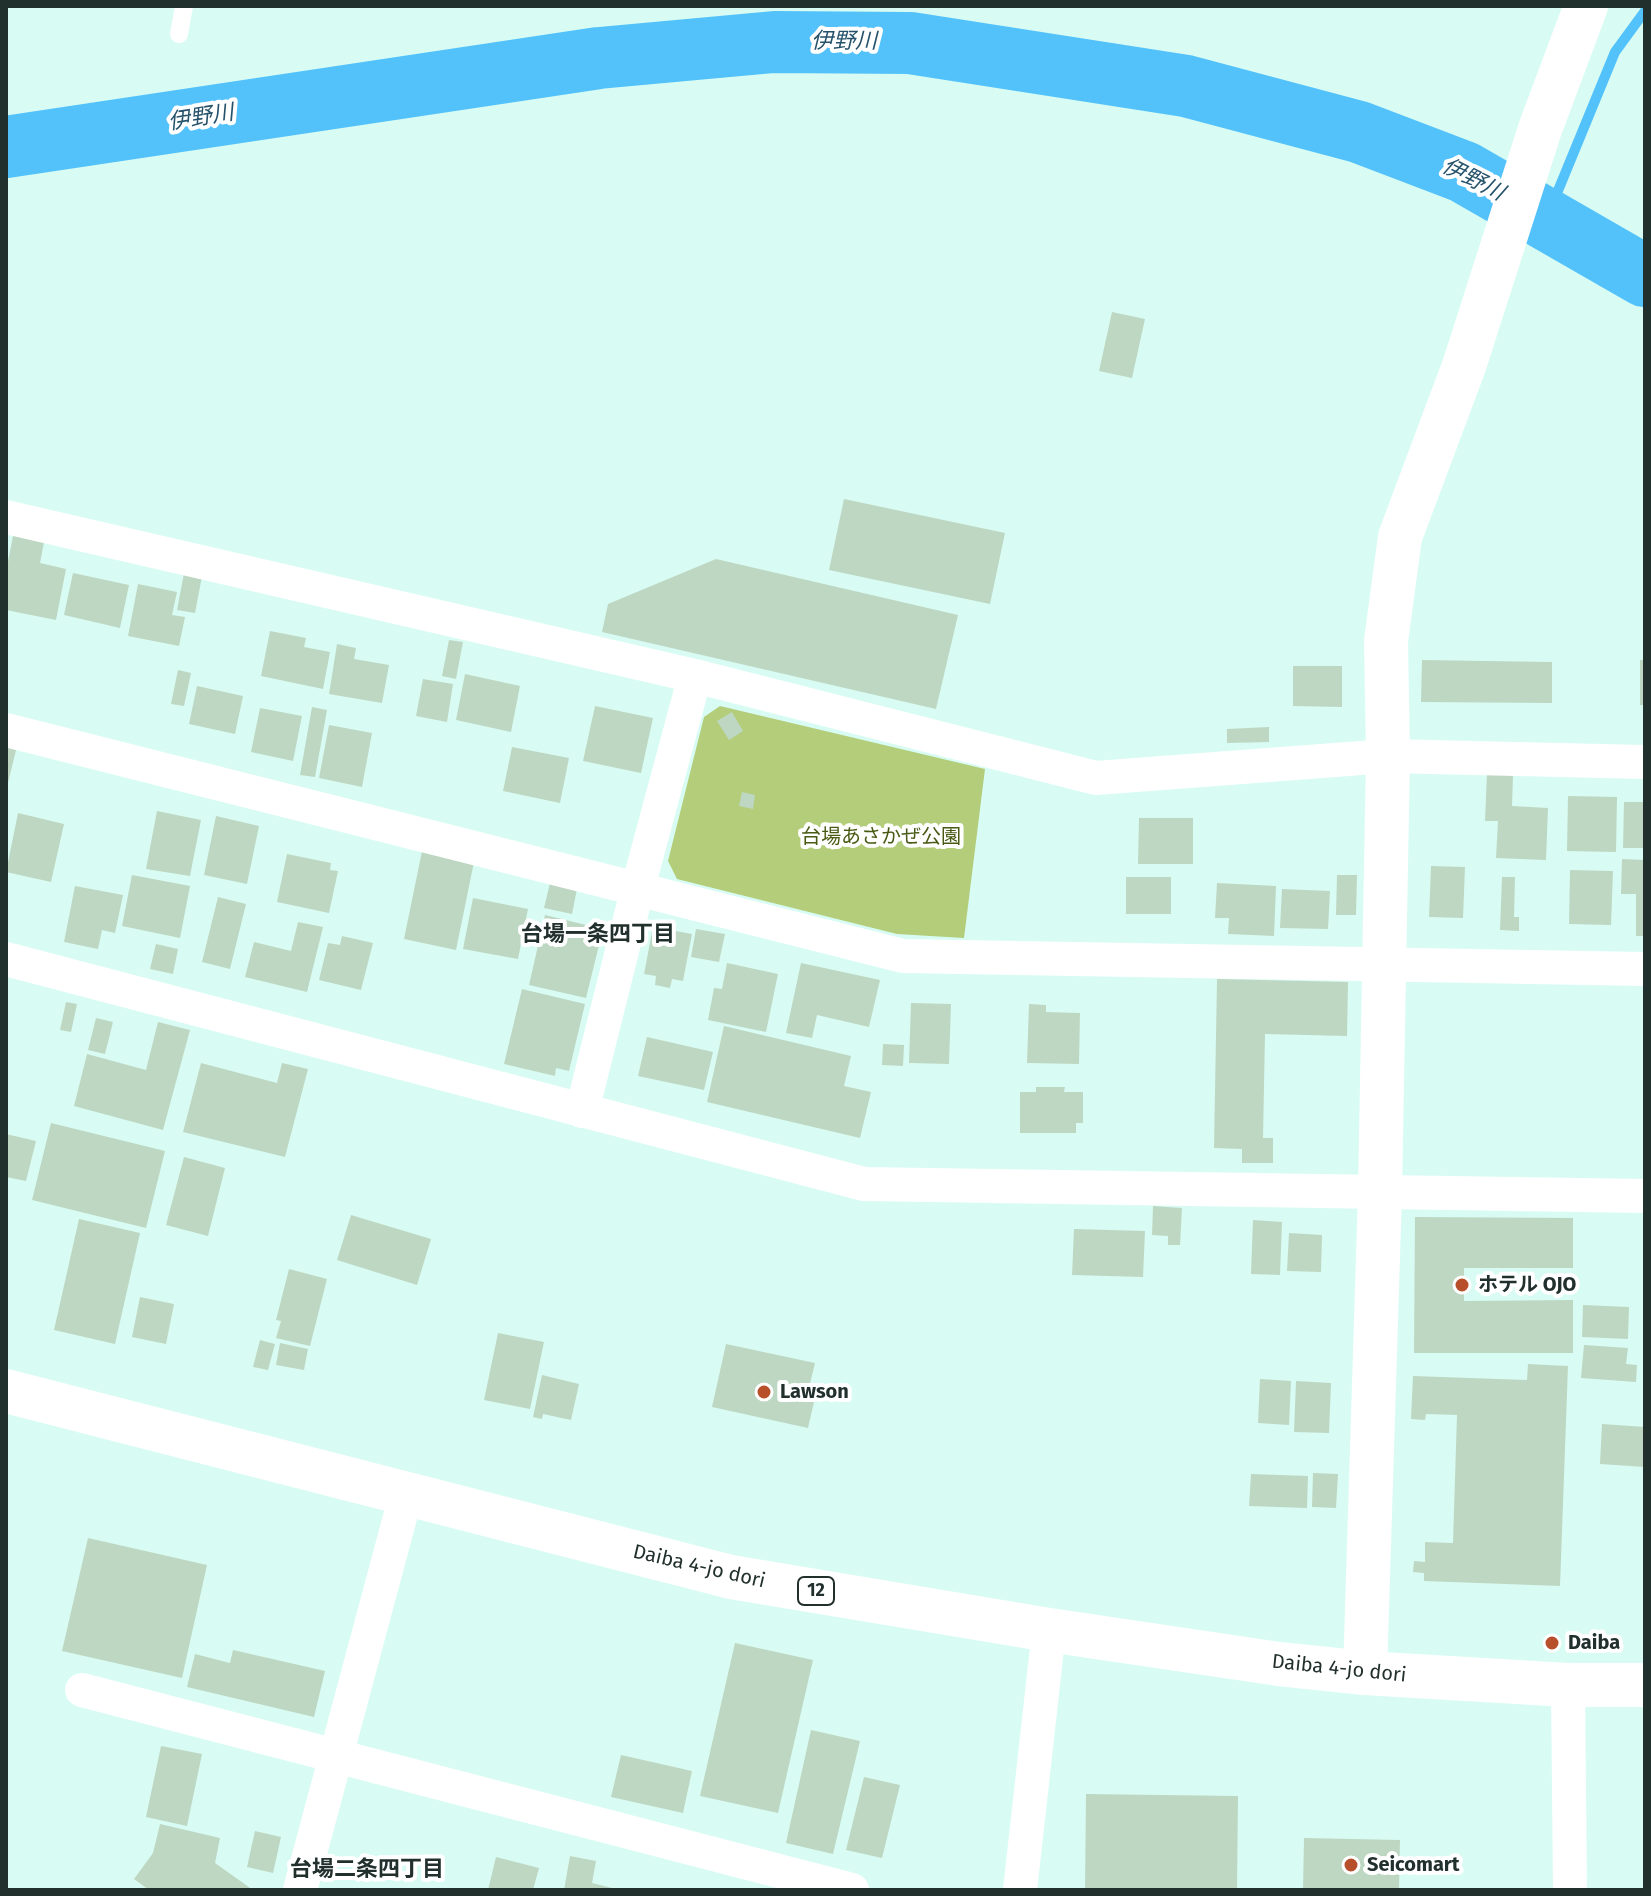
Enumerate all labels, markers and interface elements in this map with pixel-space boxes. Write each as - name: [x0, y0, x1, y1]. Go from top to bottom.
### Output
- water label: 伊野川: [811, 29, 877, 55]
- water label: 伊野川: [166, 100, 236, 136]
- water label: 伊野川: [1438, 153, 1508, 207]
- park label: 台場あさかぜ公園: [801, 825, 961, 849]
- district label: 台場一条四丁目: [521, 922, 675, 948]
- place label: ホテル OJO: [1478, 1273, 1576, 1297]
- marker: ホテル OJO: [1453, 1276, 1471, 1294]
- place label: Lawson: [780, 1380, 849, 1404]
- marker: Lawson: [755, 1383, 773, 1401]
- street label: Daiba 4-jo dori: [630, 1540, 768, 1594]
- road number: 12: [798, 1577, 834, 1605]
- place label: Daiba: [1568, 1631, 1620, 1655]
- marker: Daiba: [1543, 1634, 1561, 1652]
- street label: Daiba 4-jo dori: [1271, 1650, 1407, 1688]
- place label: Seicomart: [1367, 1853, 1460, 1877]
- marker: Seicomart: [1342, 1856, 1360, 1874]
- district label: 台場二条四丁目: [290, 1857, 444, 1883]

